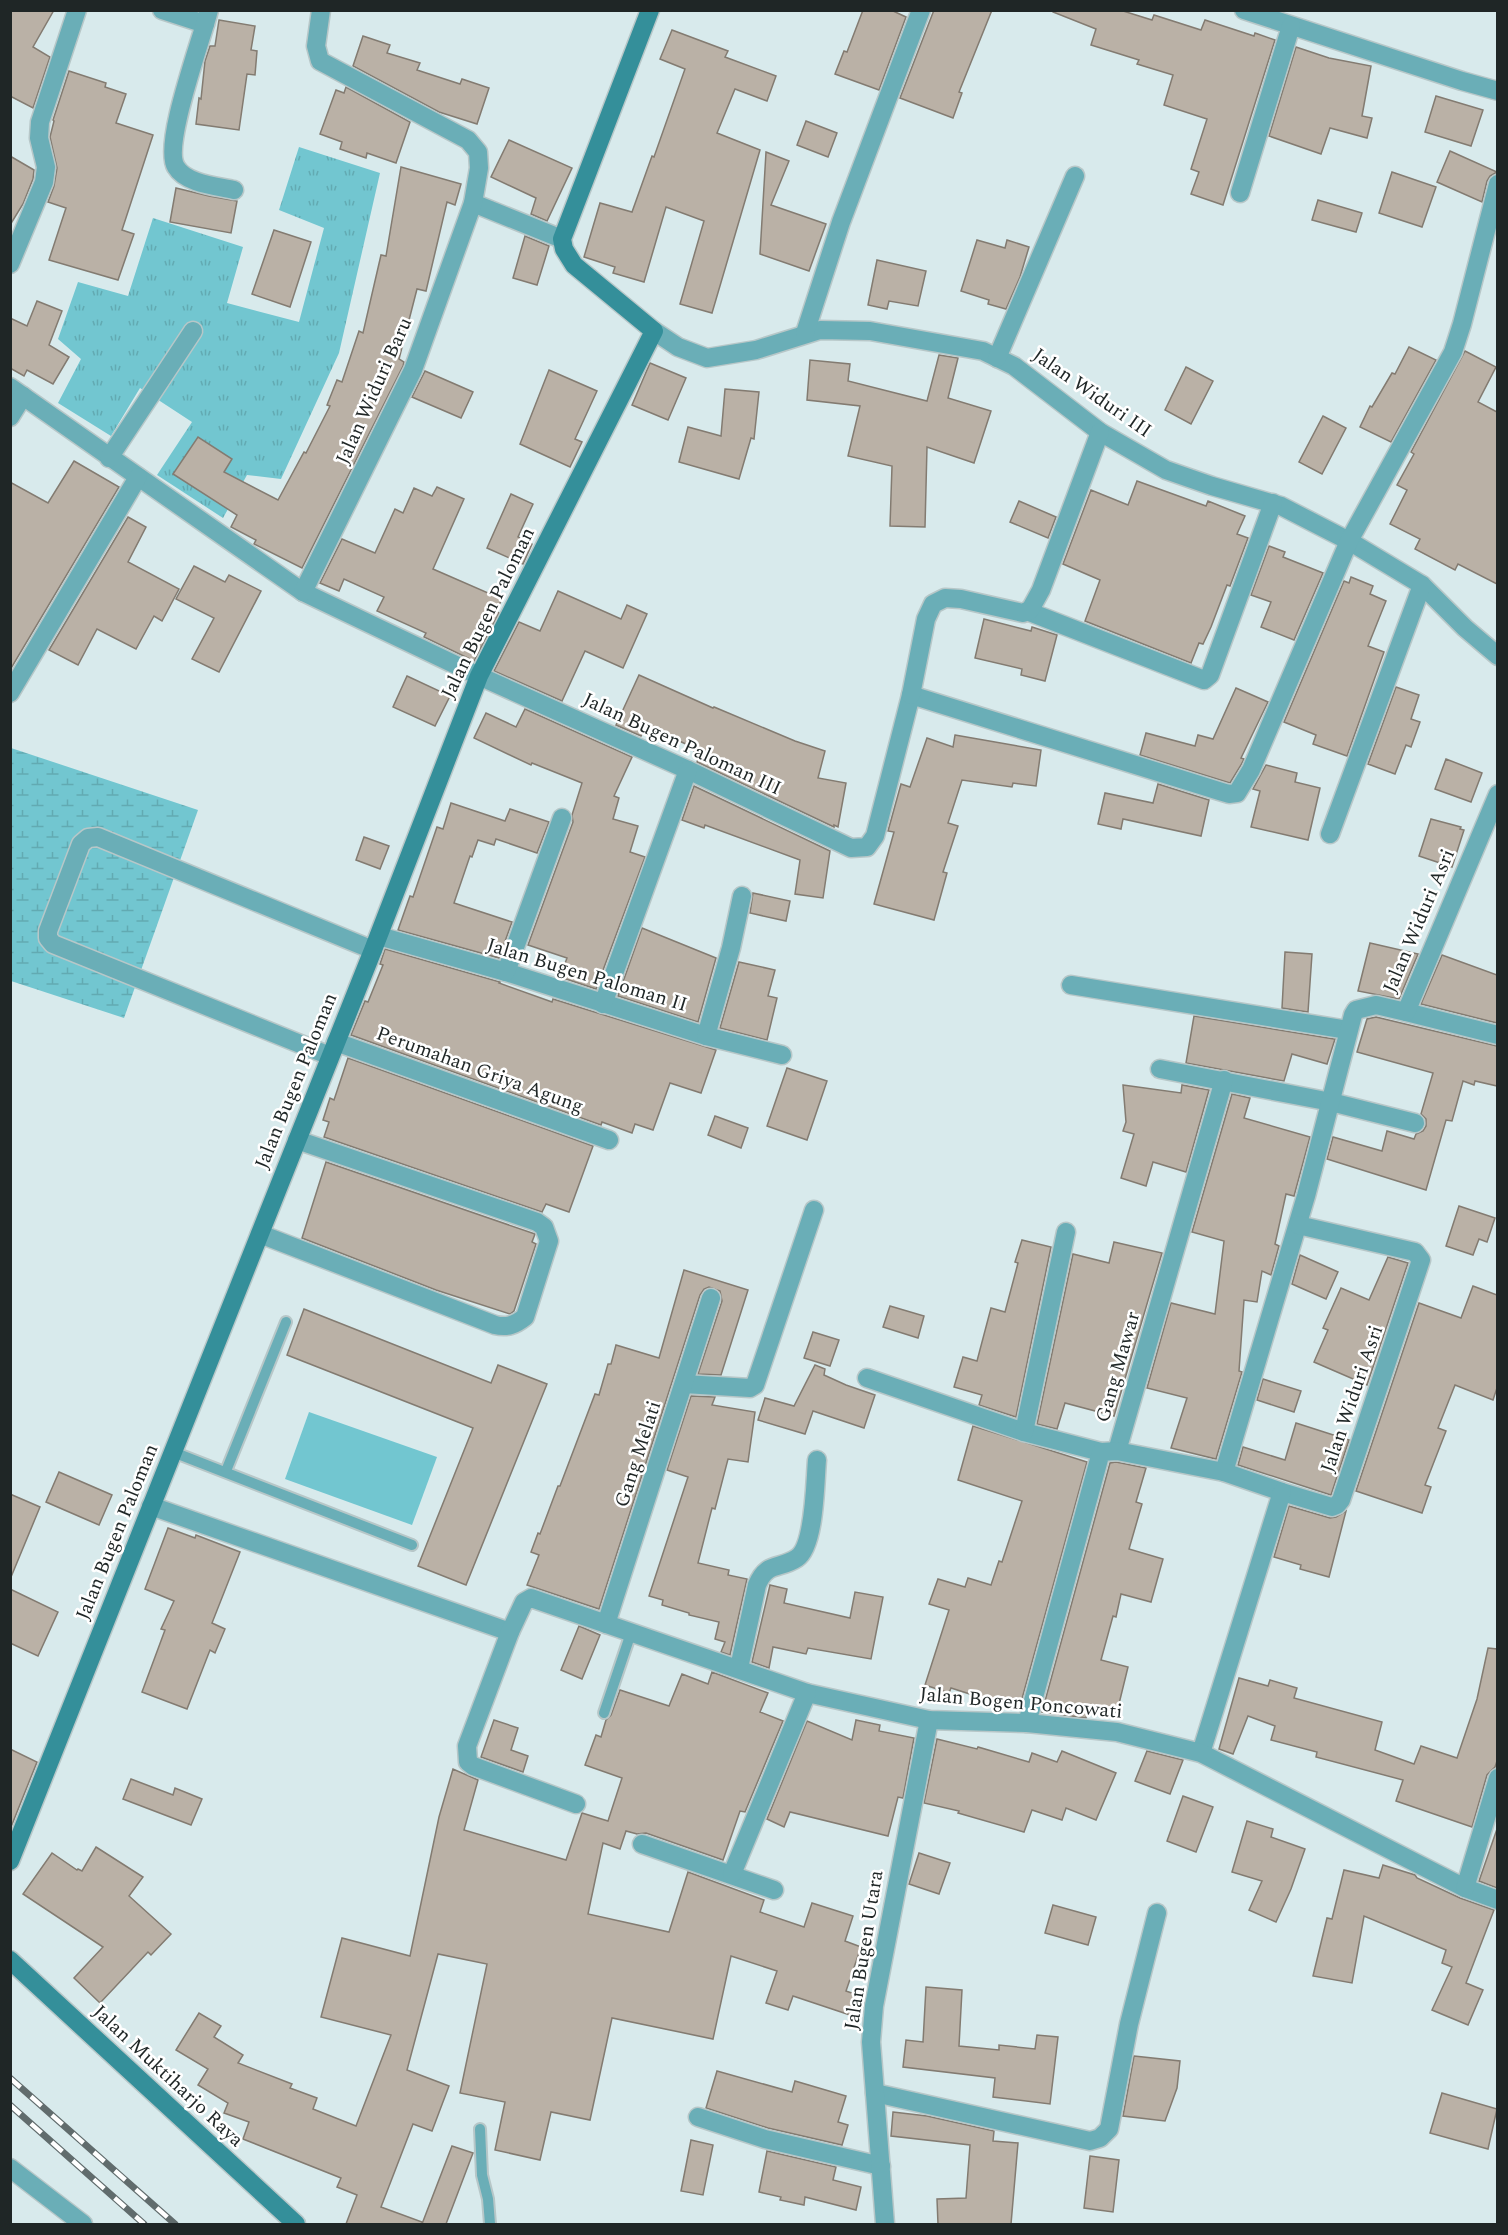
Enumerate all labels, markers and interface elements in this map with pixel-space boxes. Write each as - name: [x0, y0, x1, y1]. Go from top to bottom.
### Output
- street label: Jalan Widuri Baru: [328, 312, 420, 470]
- street label: Jalan Widuri III: [1026, 341, 1158, 445]
- street label: Jalan Bugen Paloman: [433, 522, 543, 704]
- street label: Jalan Bugen Paloman III: [578, 685, 786, 803]
- street label: Jalan Widuri Asri: [1375, 844, 1463, 998]
- street label: Jalan Bugen Paloman II: [483, 930, 691, 1020]
- street label: Jalan Bugen Paloman: [247, 988, 345, 1174]
- street label: Perumahan Griya Agung: [372, 1018, 588, 1122]
- street label: Gang Mawar: [1088, 1308, 1148, 1426]
- street label: Jalan Widuri Asri: [1313, 1321, 1391, 1477]
- street label: Gang Melati: [607, 1397, 669, 1511]
- street label: Jalan Bugen Paloman: [68, 1439, 166, 1625]
- street label: Jalan Bogen Poncowati: [918, 1679, 1124, 1727]
- street label: Jalan Bugen Utara: [837, 1868, 891, 2032]
- street label: Jalan Muktiharjo Raya: [86, 1998, 251, 2154]

